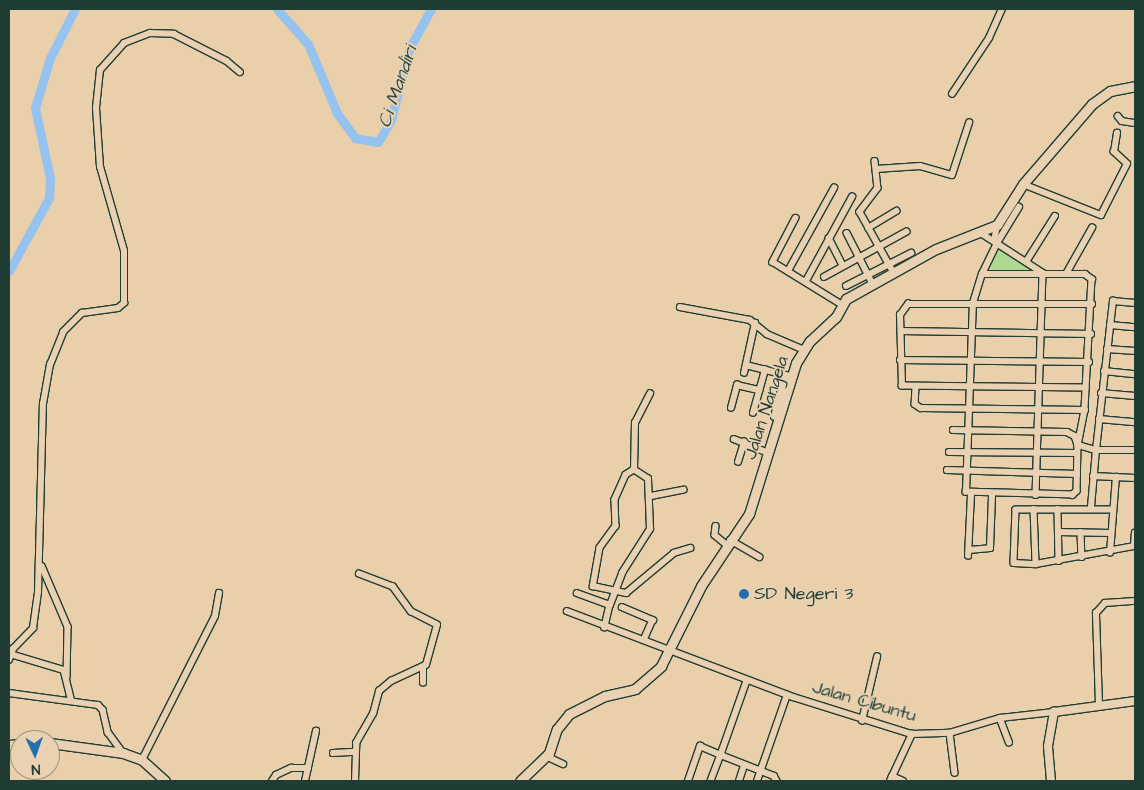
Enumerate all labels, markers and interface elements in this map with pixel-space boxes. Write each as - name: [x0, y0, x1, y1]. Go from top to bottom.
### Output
- water label: Ci Mandiri: [373, 43, 423, 131]
- street label: Jalan Nangela: [740, 354, 794, 462]
- place label: SD Negeri 3: [754, 583, 854, 605]
- marker: SD Negeri 3: [738, 588, 750, 600]
- street label: Jalan Cibuntu: [810, 677, 918, 727]
- north arrow: [10, 730, 60, 780]
- text: N: [31, 759, 41, 779]

